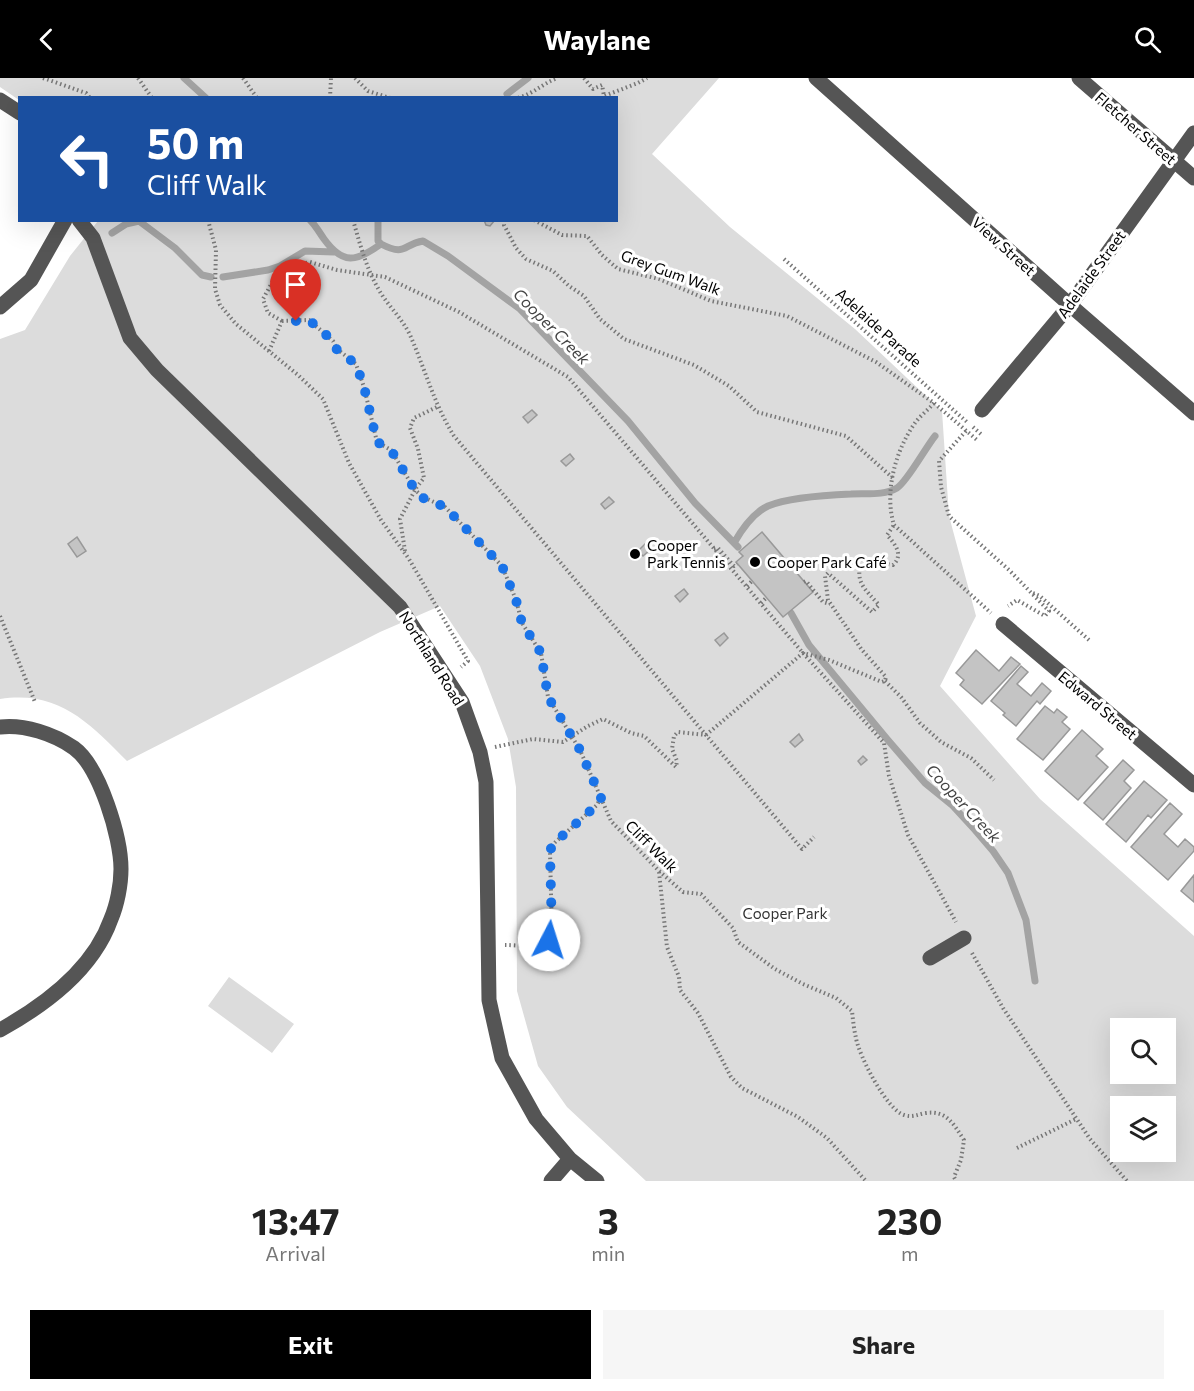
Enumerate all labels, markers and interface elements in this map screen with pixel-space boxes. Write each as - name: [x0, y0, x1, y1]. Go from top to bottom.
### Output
- icon: back: [30, 23, 63, 56]
- text: Waylane: [544, 23, 650, 56]
- icon: search: [1131, 23, 1164, 56]
- street label: Fletcher Street: [1092, 88, 1180, 168]
- text: 50 m: [147, 116, 244, 168]
- icon: left: [48, 120, 126, 198]
- text: Cliff Walk: [147, 168, 267, 201]
- street label: View Street: [969, 213, 1039, 279]
- street label: Adelaide Street: [1053, 227, 1129, 321]
- street label: Grey Gum Walk: [619, 246, 723, 298]
- pin: [270, 259, 321, 321]
- icon: arrive: [279, 268, 312, 301]
- water label: Cooper Creek: [510, 284, 594, 368]
- street label: Adelaide Parade: [832, 284, 926, 370]
- place label: Cooper Park Tennis: [647, 536, 726, 571]
- marker: Cooper Park Tennis: [628, 547, 642, 561]
- place label: Cooper Park Café: [767, 553, 887, 571]
- marker: Cooper Park Café: [748, 555, 762, 569]
- street label: Northland Road: [396, 608, 468, 708]
- street label: Edward Street: [1055, 667, 1141, 743]
- water label: Cooper Creek: [923, 760, 1005, 846]
- street label: Cliff Walk: [622, 816, 682, 876]
- park label: Cooper Park: [742, 904, 828, 922]
- position arrow: [517, 908, 581, 972]
- map controls: [1110, 1018, 1176, 1162]
- button: search: [1110, 1018, 1176, 1084]
- button: layers: [1110, 1096, 1176, 1162]
- text: 13:47: [252, 1198, 340, 1242]
- text: 3: [598, 1198, 619, 1242]
- text: 230: [877, 1198, 942, 1242]
- text: Arrival: [265, 1241, 326, 1265]
- text: min: [591, 1241, 625, 1265]
- text: m: [901, 1241, 918, 1265]
- button: Exit: [30, 1310, 591, 1379]
- button: Share: [603, 1310, 1164, 1379]

